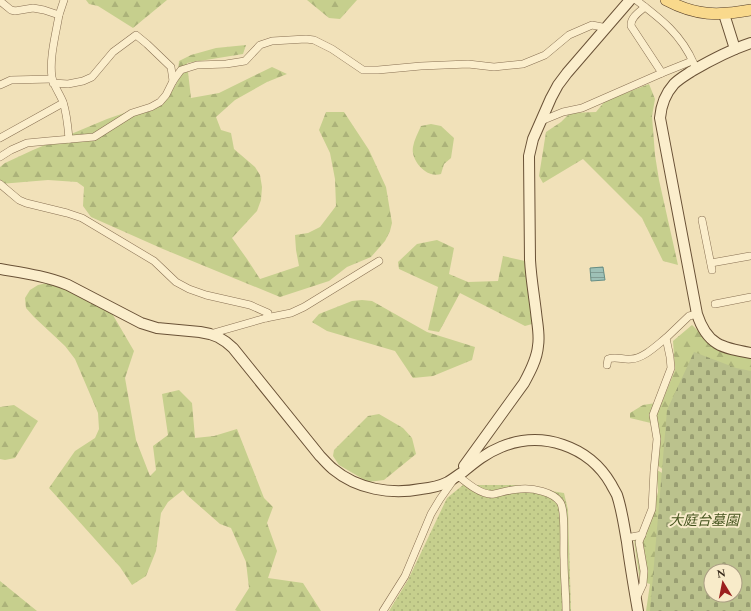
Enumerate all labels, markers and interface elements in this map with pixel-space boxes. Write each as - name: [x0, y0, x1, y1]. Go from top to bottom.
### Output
- park label: 大庭台墓園: [669, 510, 741, 531]
- north arrow: [703, 563, 743, 603]
- text: N: [715, 564, 727, 583]

